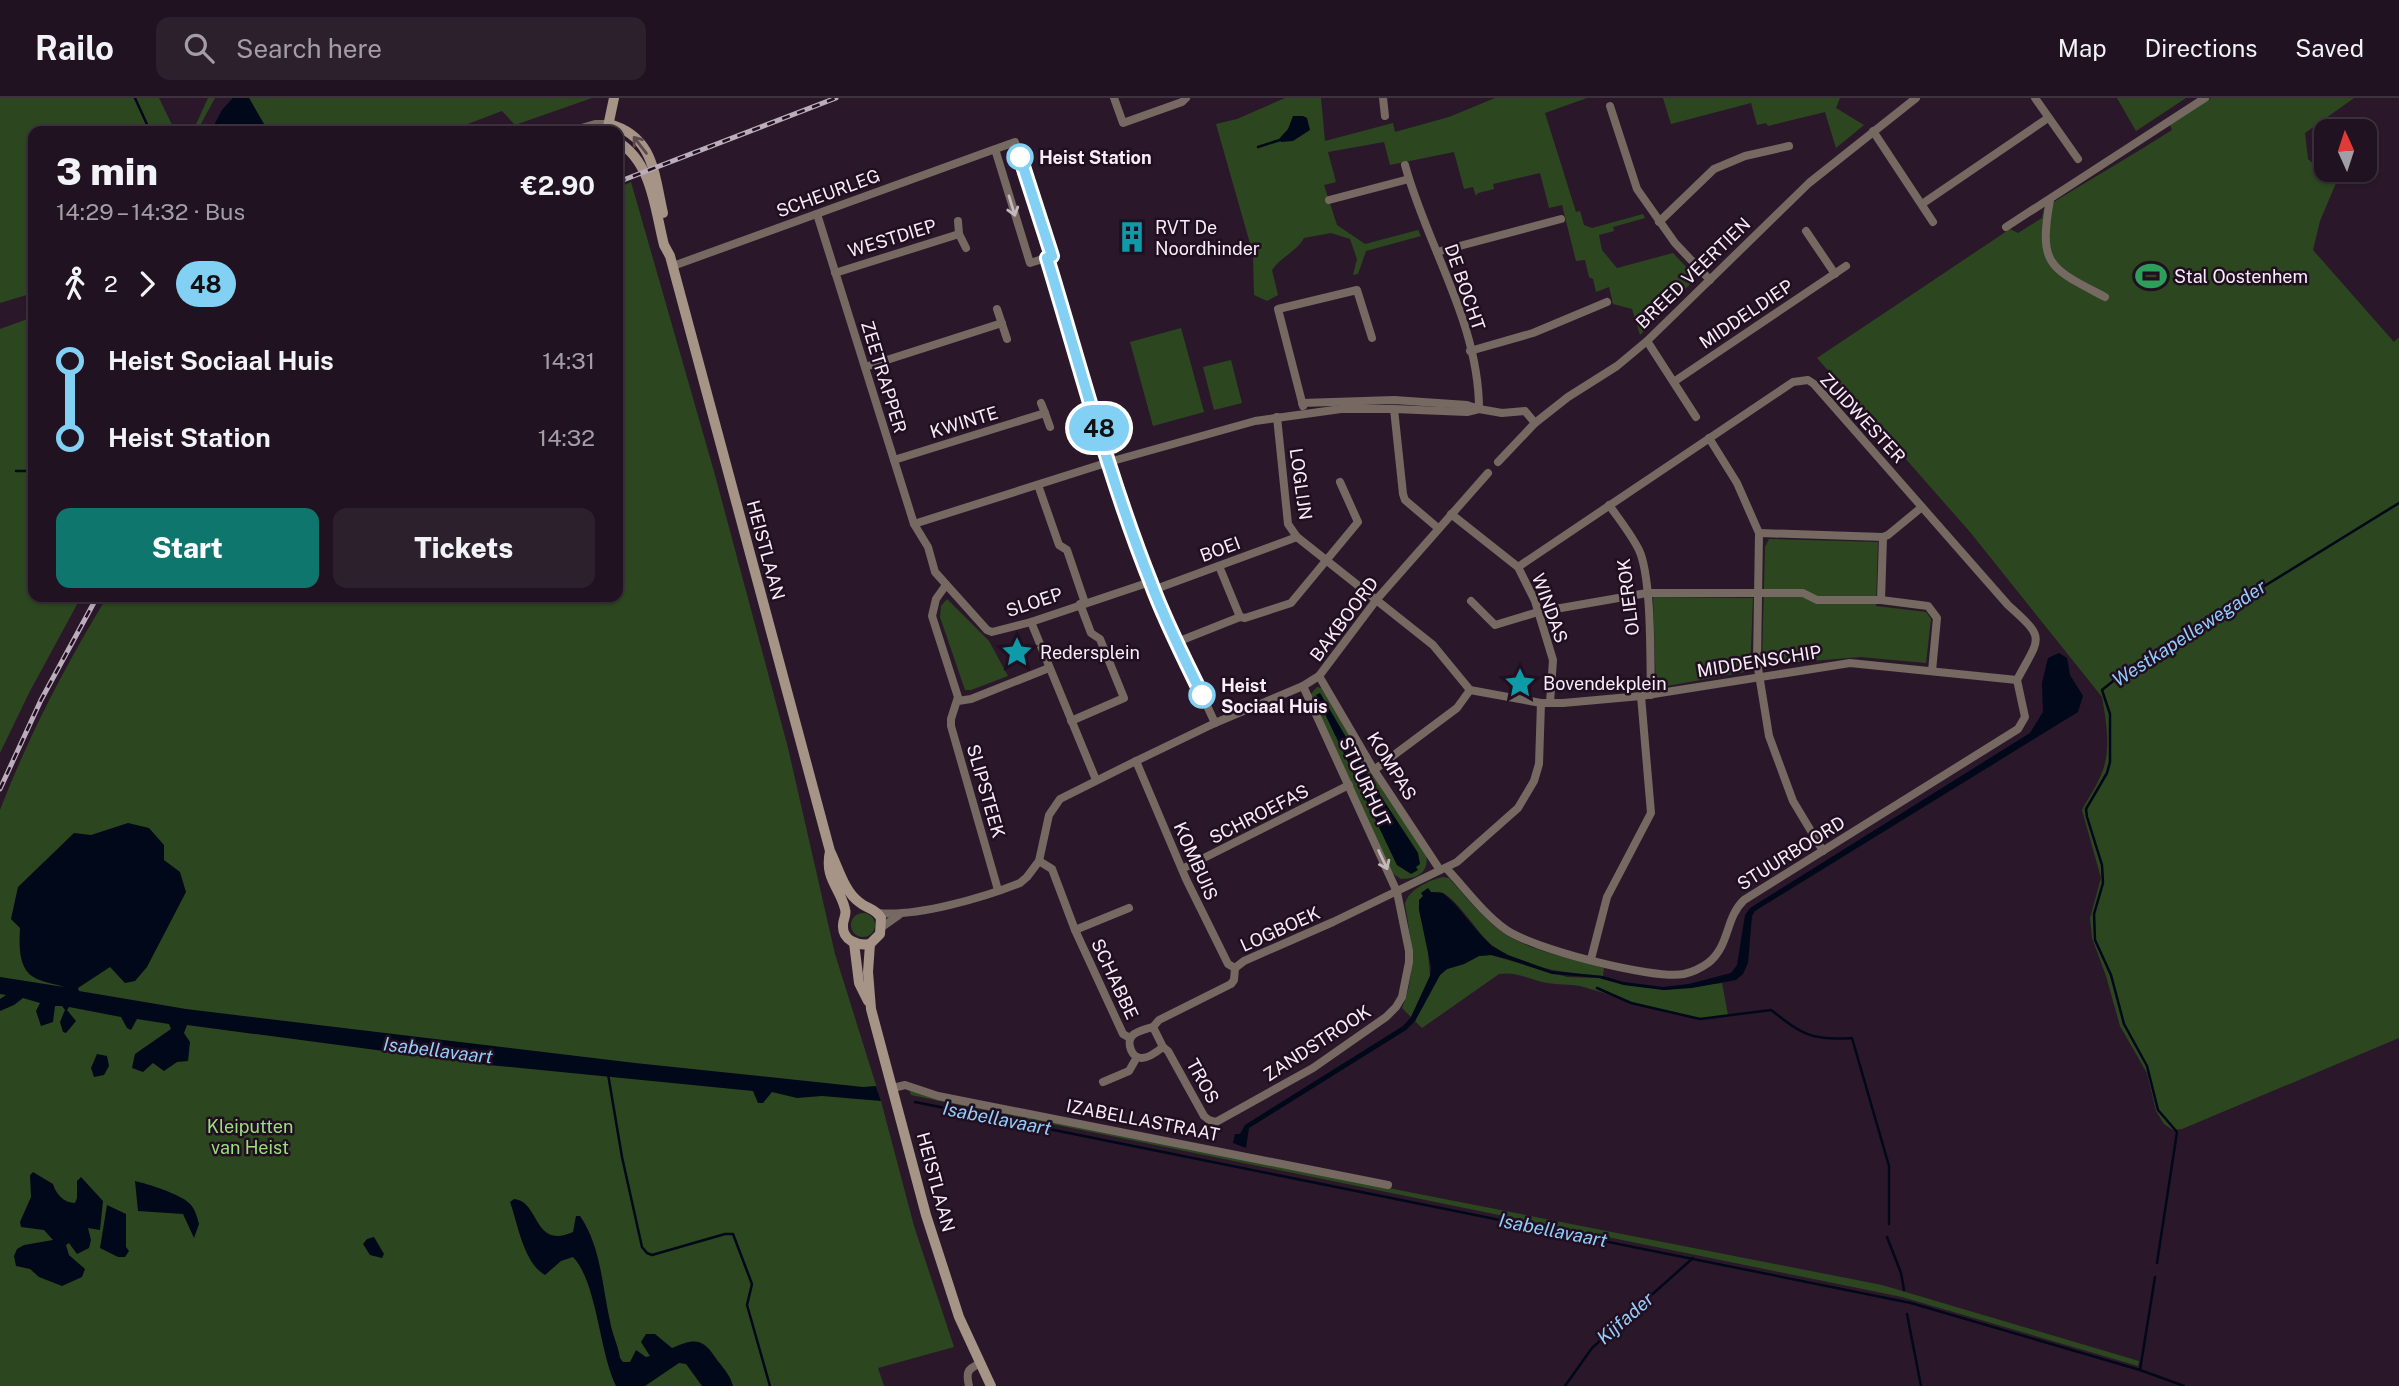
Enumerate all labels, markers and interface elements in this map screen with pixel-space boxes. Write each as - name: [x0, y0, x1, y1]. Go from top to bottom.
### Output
- search box: [156, 17, 646, 80]
- text: Railo: [35, 29, 114, 67]
- icon: search: [180, 29, 218, 67]
- text: Search here: [236, 33, 382, 64]
- text: Map: [2058, 34, 2107, 62]
- text: Directions: [2145, 34, 2257, 62]
- text: Saved: [2295, 34, 2364, 62]
- north arrow: [2314, 119, 2376, 182]
- map controls: [2314, 119, 2377, 182]
- one-way arrow: [633, 136, 648, 154]
- marker: Heist Station: [1007, 144, 1033, 170]
- place label: Heist Station: [1039, 147, 1152, 168]
- text: 3 min: [56, 149, 158, 194]
- street label: SCHEURLEG: [773, 165, 883, 221]
- text: €2.90: [521, 170, 595, 201]
- one-way arrow: [1007, 195, 1020, 217]
- text: 14:29 – 14:32 · Bus: [56, 198, 245, 225]
- street label: BREED VEERTIEN: [1632, 213, 1754, 333]
- street label: WESTDIEP: [845, 215, 939, 261]
- place label: RVT De Noordhinder: [1155, 217, 1260, 259]
- building icon: RVT De Noordhinder: [1115, 220, 1149, 254]
- street label: DE BOCHT: [1440, 241, 1490, 333]
- sports icon: Stal Oostenhem: [2134, 259, 2168, 293]
- icon: walk: [56, 265, 94, 303]
- icon: forward: [128, 265, 166, 303]
- place label: Stal Oostenhem: [2174, 266, 2308, 287]
- text: 2: [104, 270, 118, 297]
- text: 48: [190, 270, 222, 298]
- street label: MIDDELDIEP: [1695, 275, 1797, 353]
- street label: ZEETRAPPER: [857, 318, 911, 436]
- text: Heist Sociaal Huis: [108, 345, 334, 376]
- text: 14:31: [542, 347, 595, 374]
- street label: ZUIDWESTER: [1816, 369, 1910, 467]
- street label: KWINTE: [927, 402, 1001, 442]
- line badge: 48: [1068, 405, 1130, 451]
- text: 48: [1083, 414, 1115, 442]
- text: Heist Station: [108, 422, 271, 453]
- text: 14:32: [538, 424, 595, 451]
- street label: LOGLIJN: [1286, 447, 1316, 521]
- street label: HEISTLAAN: [743, 498, 789, 602]
- button: Start: [56, 508, 319, 588]
- button: Tickets: [333, 508, 595, 588]
- street label: BOEI: [1197, 532, 1243, 566]
- street label: OLIEROK: [1613, 557, 1643, 637]
- street label: WINDAS: [1528, 570, 1572, 646]
- street label: BAKBOORD: [1306, 573, 1382, 665]
- water label: Westkapellewegader: [2108, 575, 2271, 691]
- street label: SLOEP: [1003, 583, 1065, 621]
- place icon: Redersplein: [1000, 635, 1034, 669]
- street label: MIDDENSCHIP: [1695, 641, 1823, 681]
- place label: Redersplein: [1040, 642, 1140, 663]
- place icon: Bovendekplein: [1503, 666, 1537, 700]
- place label: Bovendekplein: [1543, 673, 1667, 694]
- place label: Heist Sociaal Huis: [1221, 675, 1328, 717]
- marker: Heist Sociaal Huis: [1189, 682, 1215, 708]
- street label: KOMPAS: [1363, 728, 1421, 804]
- street label: STUURHUT: [1335, 734, 1395, 831]
- street label: SLIPSTEEK: [963, 742, 1009, 840]
- street label: SCHROEFAS: [1206, 780, 1312, 848]
- street label: STUURBOORD: [1733, 812, 1849, 894]
- street label: KOMBUIS: [1169, 819, 1223, 903]
- one-way arrow: [1377, 848, 1390, 870]
- street label: LOGBOEK: [1237, 902, 1323, 956]
- street label: SCHABBE: [1087, 935, 1143, 1023]
- street label: ZANDSTROOK: [1260, 1001, 1374, 1085]
- water label: Isabellavaart: [382, 1032, 494, 1068]
- street label: TROS: [1182, 1055, 1224, 1107]
- street label: IZABELLASTRAAT: [1064, 1095, 1222, 1145]
- water label: Isabellavaart: [941, 1097, 1053, 1139]
- park label: Kleiputten van Heist: [207, 1116, 293, 1158]
- street label: HEISTLAAN: [913, 1130, 959, 1234]
- water label: Isabellavaart: [1497, 1209, 1609, 1251]
- water label: Kijfader: [1592, 1287, 1658, 1349]

